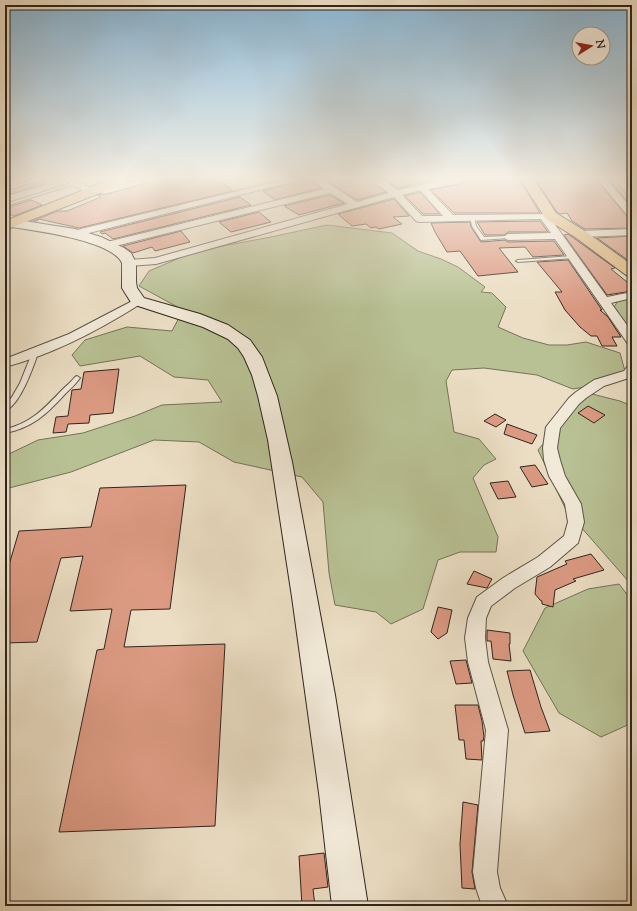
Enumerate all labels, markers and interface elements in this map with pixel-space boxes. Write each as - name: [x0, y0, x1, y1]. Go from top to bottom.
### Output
- north arrow: [571, 26, 611, 66]
- text: N: [591, 37, 609, 50]

